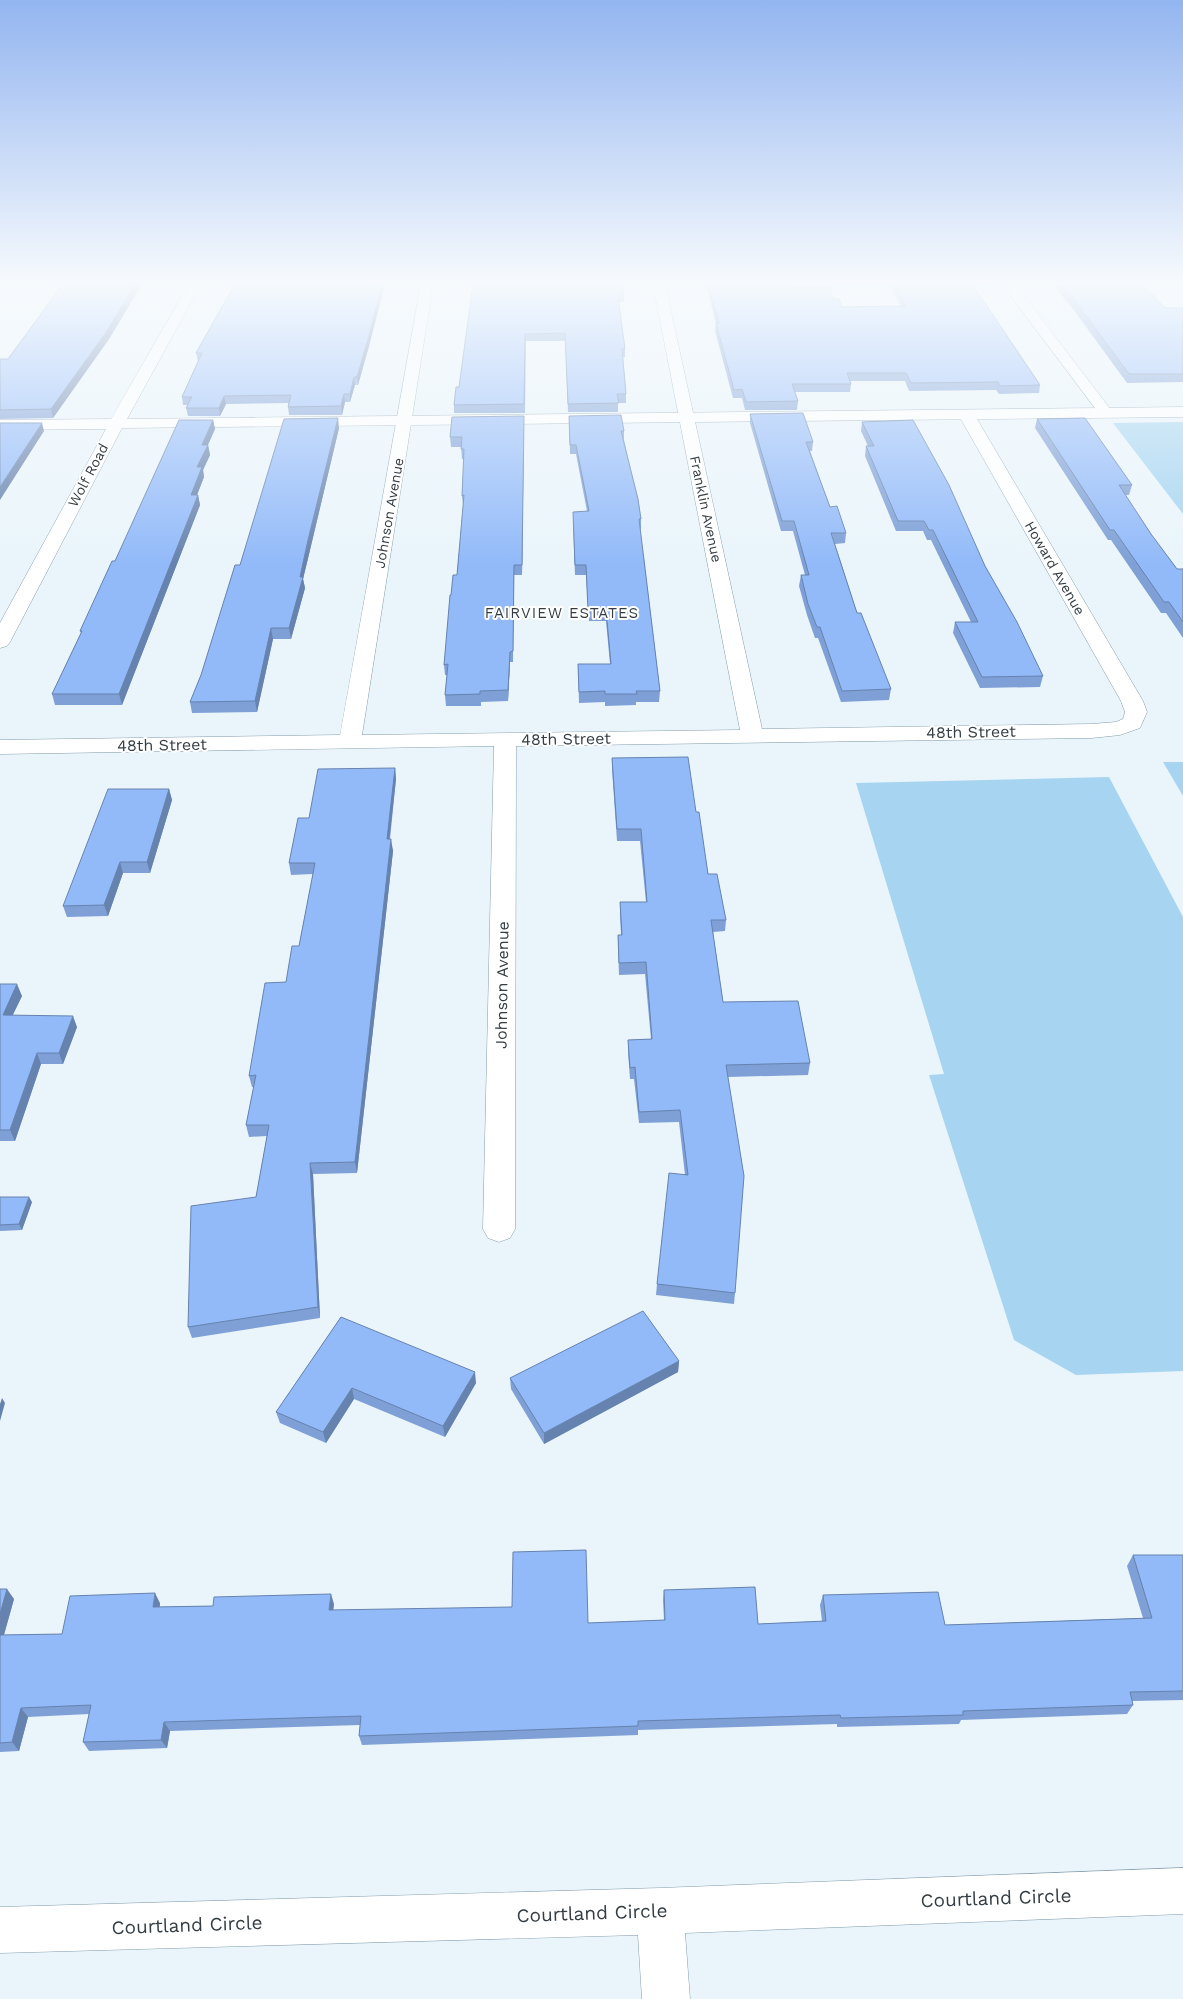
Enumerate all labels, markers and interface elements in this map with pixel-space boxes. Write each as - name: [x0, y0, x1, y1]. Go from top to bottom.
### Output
- street label: Wolf Road: [65, 441, 111, 509]
- street label: Franklin Avenue: [687, 454, 725, 564]
- street label: Johnson Avenue: [371, 457, 407, 569]
- street label: Howard Avenue: [1022, 518, 1088, 618]
- district label: FAIRVIEW ESTATES: [485, 604, 639, 622]
- street label: 48th Street: [926, 722, 1016, 742]
- street label: 48th Street: [521, 729, 611, 749]
- street label: 48th Street: [117, 735, 207, 755]
- street label: Johnson Avenue: [491, 921, 513, 1049]
- street label: Courtland Circle: [920, 1884, 1072, 1912]
- street label: Courtland Circle: [516, 1899, 668, 1927]
- street label: Courtland Circle: [111, 1911, 263, 1939]

